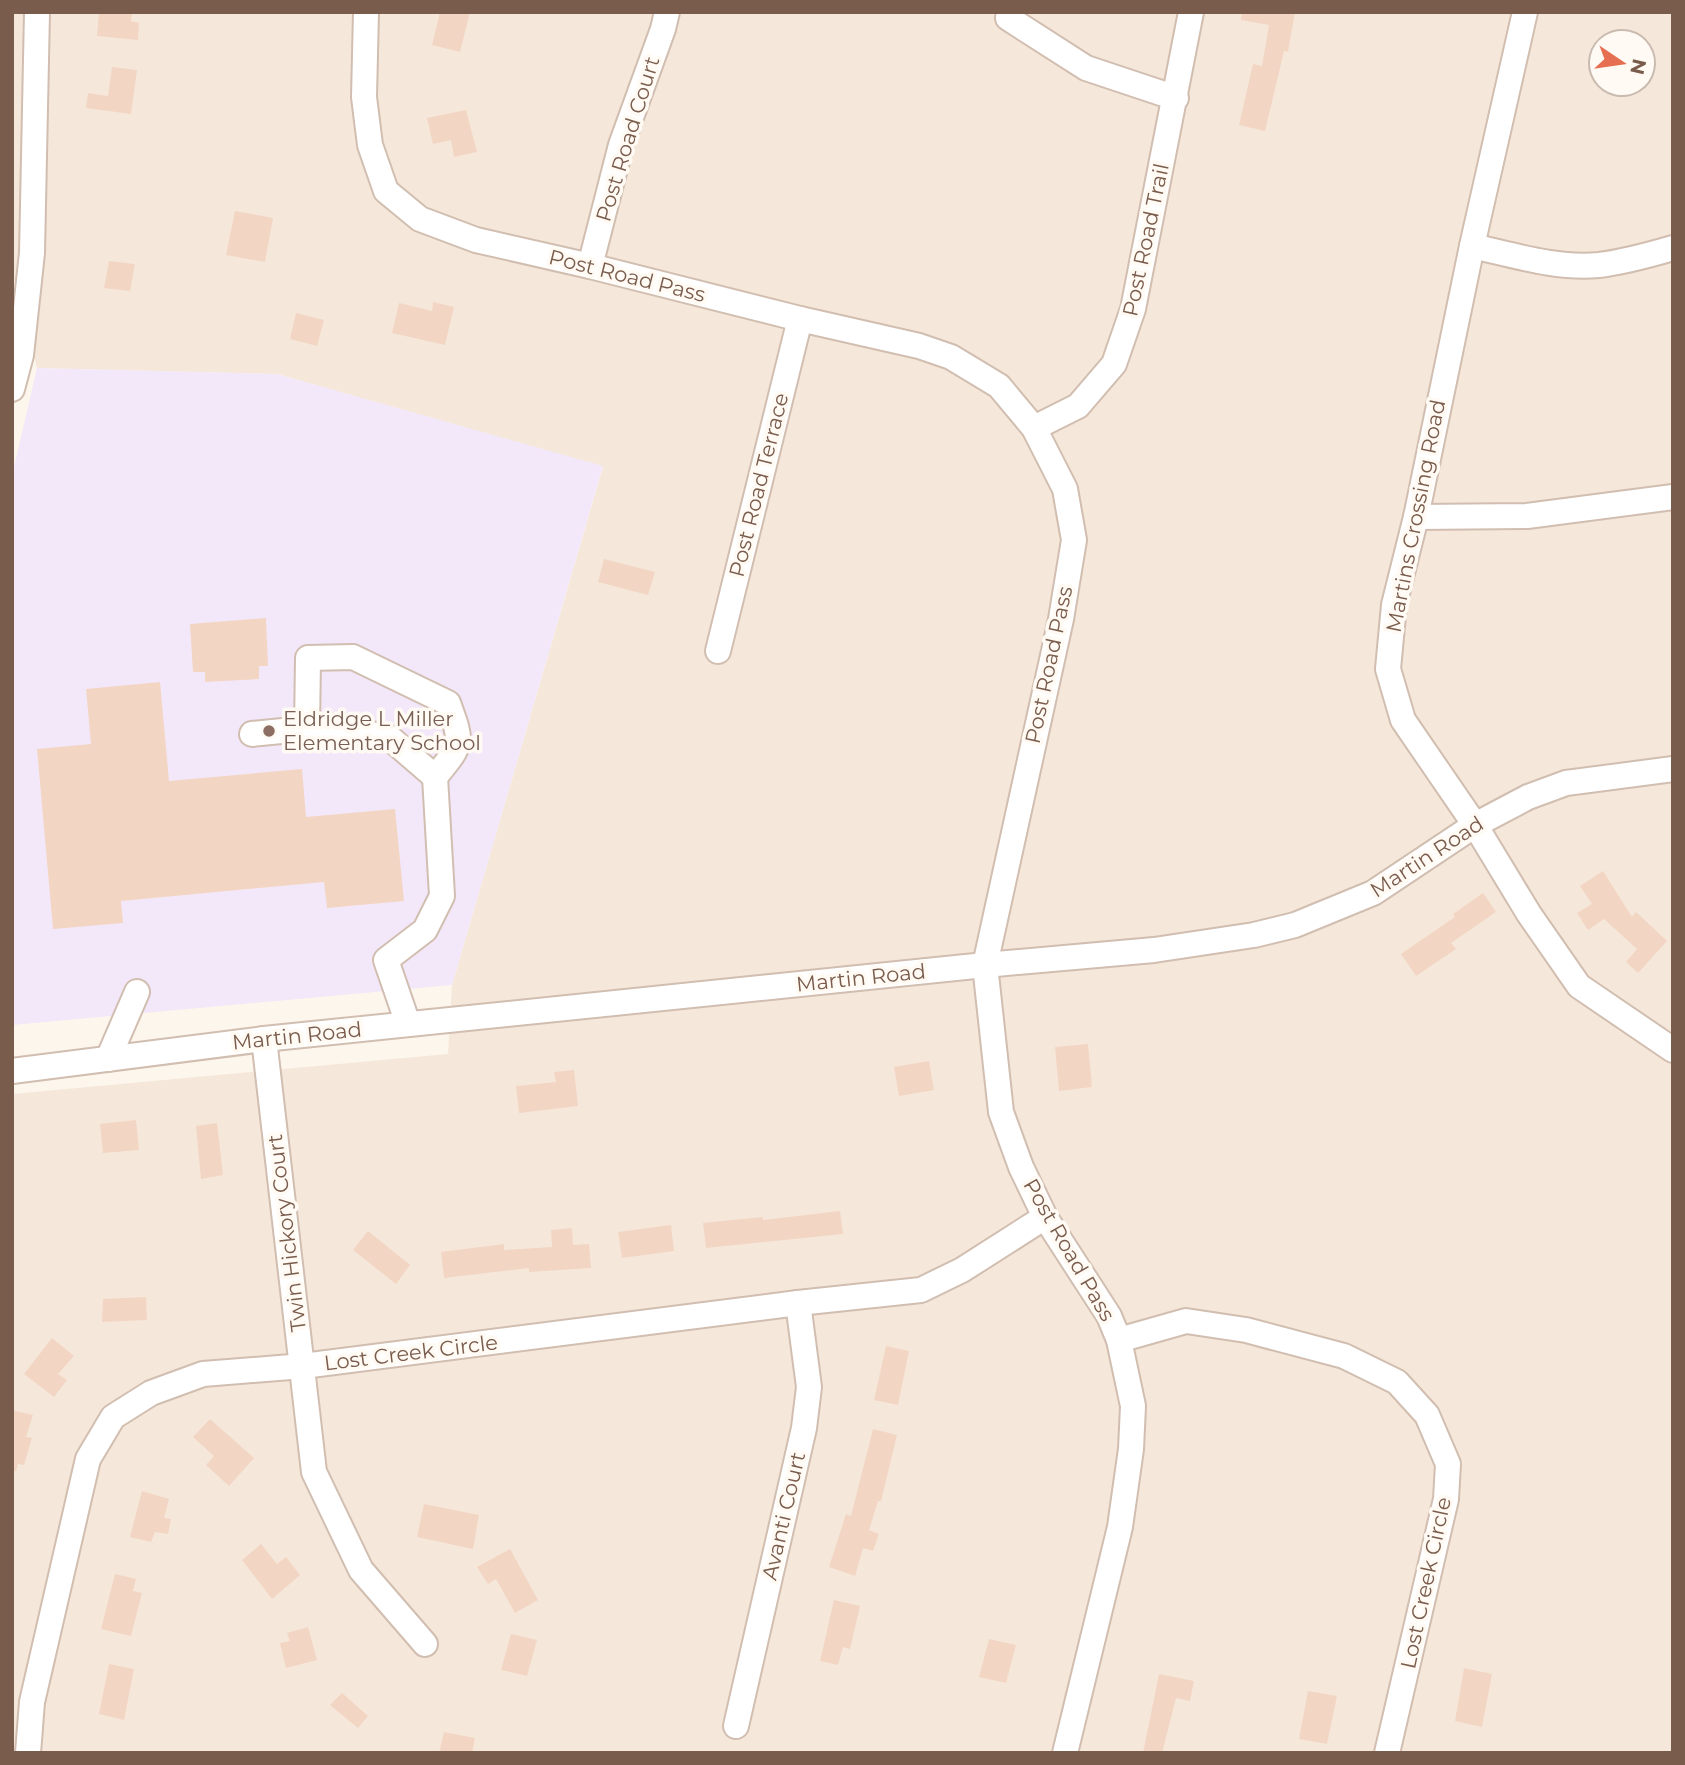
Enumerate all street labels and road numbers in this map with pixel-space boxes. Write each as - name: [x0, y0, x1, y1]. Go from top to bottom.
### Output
- street label: Post Road Court: [590, 53, 665, 225]
- street label: Post Road Trail: [1117, 161, 1174, 319]
- street label: Post Road Pass: [546, 244, 708, 307]
- street label: Post Road Terrace: [724, 390, 793, 579]
- street label: Martins Crossing Road: [1381, 397, 1450, 634]
- street label: Post Road Pass: [1020, 584, 1077, 746]
- street label: Martin Road: [1365, 811, 1488, 902]
- street label: Martin Road: [795, 958, 927, 997]
- street label: Martin Road: [231, 1016, 363, 1055]
- street label: Twin Hickory Court: [262, 1133, 311, 1333]
- street label: Post Road Pass: [1019, 1174, 1120, 1325]
- street label: Lost Creek Circle: [323, 1329, 499, 1376]
- street label: Avanti Court: [757, 1449, 810, 1582]
- street label: Lost Creek Circle: [1395, 1495, 1456, 1671]

